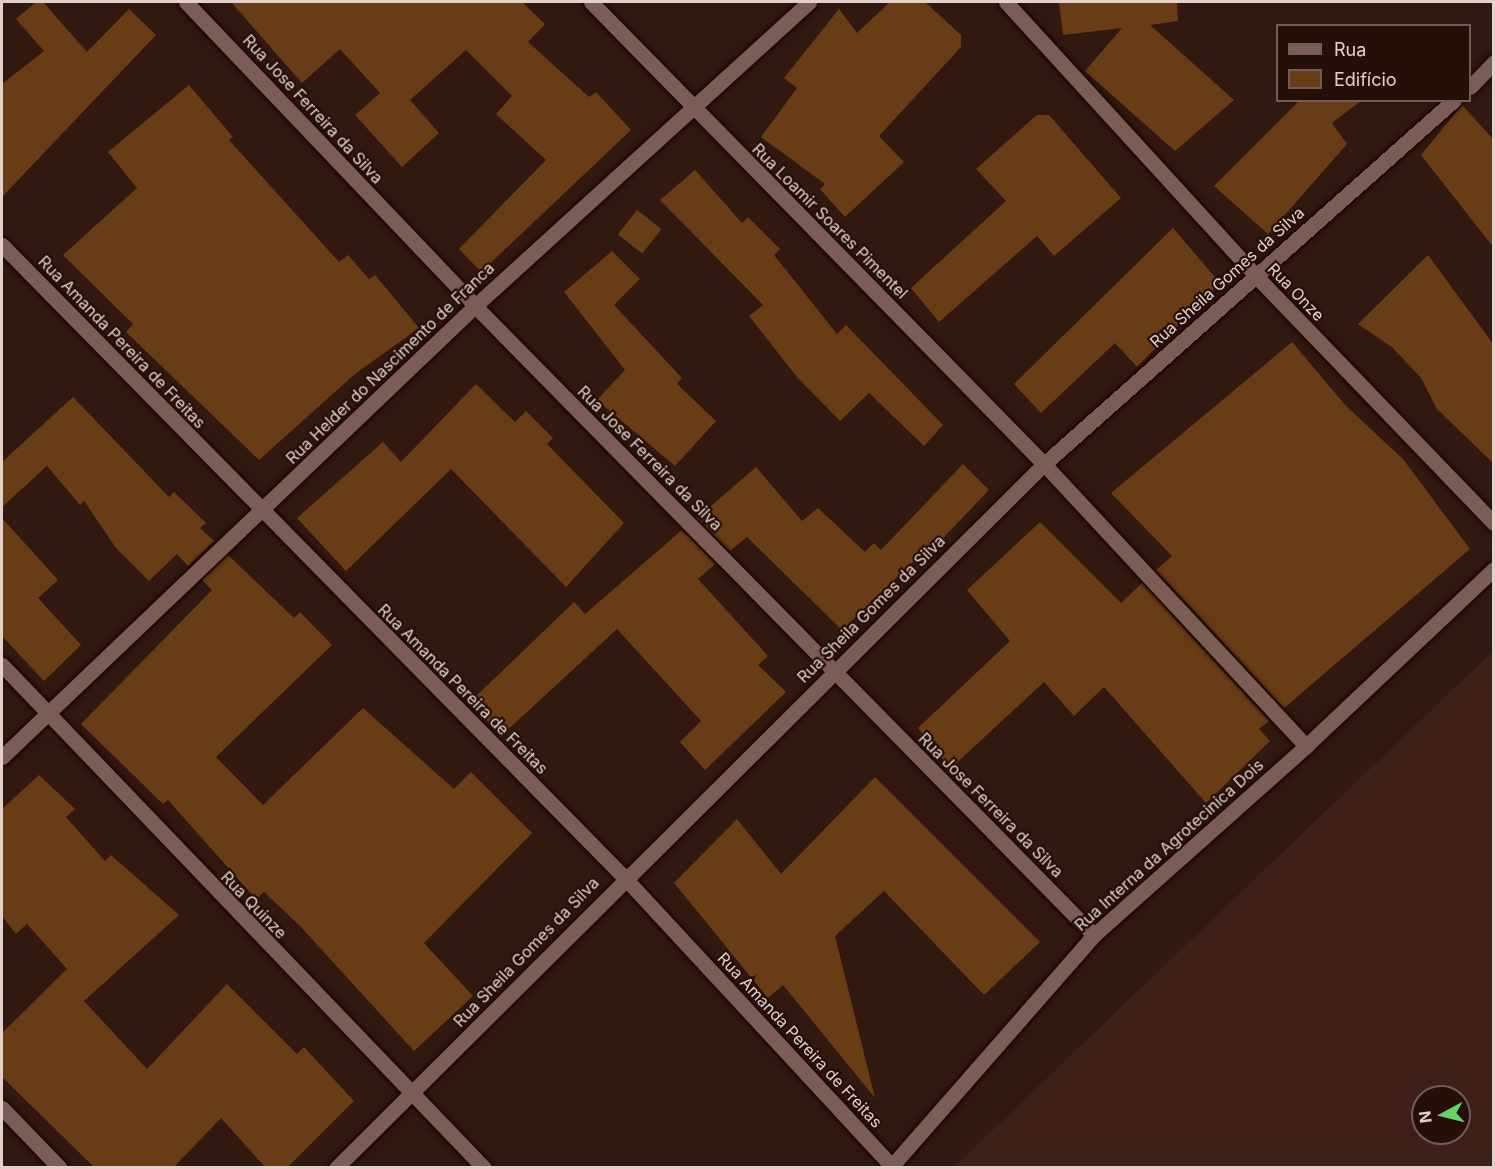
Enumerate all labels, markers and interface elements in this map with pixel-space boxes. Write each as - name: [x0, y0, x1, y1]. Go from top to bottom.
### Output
- legend: [1276, 24, 1471, 102]
- street label: Rua Jose Ferreira da Silva: [239, 31, 387, 187]
- text: Rua: [1334, 39, 1366, 60]
- text: Edifício: [1334, 69, 1397, 90]
- street label: Rua Loamir Soares Pimentel: [748, 139, 912, 303]
- street label: Rua Sheila Gomes da Silva: [1146, 203, 1308, 351]
- street label: Rua Amanda Pereira de Freitas: [34, 252, 210, 432]
- street label: Rua Helder do Nascimento de Franca: [282, 258, 498, 468]
- street label: Rua Onze: [1264, 259, 1328, 325]
- street label: Rua Jose Ferreira da Silva: [574, 382, 726, 534]
- street label: Rua Sheila Gomes da Silva: [793, 531, 949, 687]
- street label: Rua Amanda Pereira de Freitas: [374, 600, 552, 778]
- street label: Rua Jose Ferreira da Silva: [915, 729, 1067, 881]
- street label: Rua Interna da Agrotecinica Dois: [1071, 755, 1267, 935]
- street label: Rua Quinze: [217, 867, 291, 943]
- street label: Rua Sheila Gomes da Silva: [449, 873, 603, 1031]
- street label: Rua Amanda Pereira de Freitas: [714, 949, 886, 1131]
- north arrow: [1411, 1085, 1471, 1145]
- text: N: [1414, 1110, 1436, 1124]

